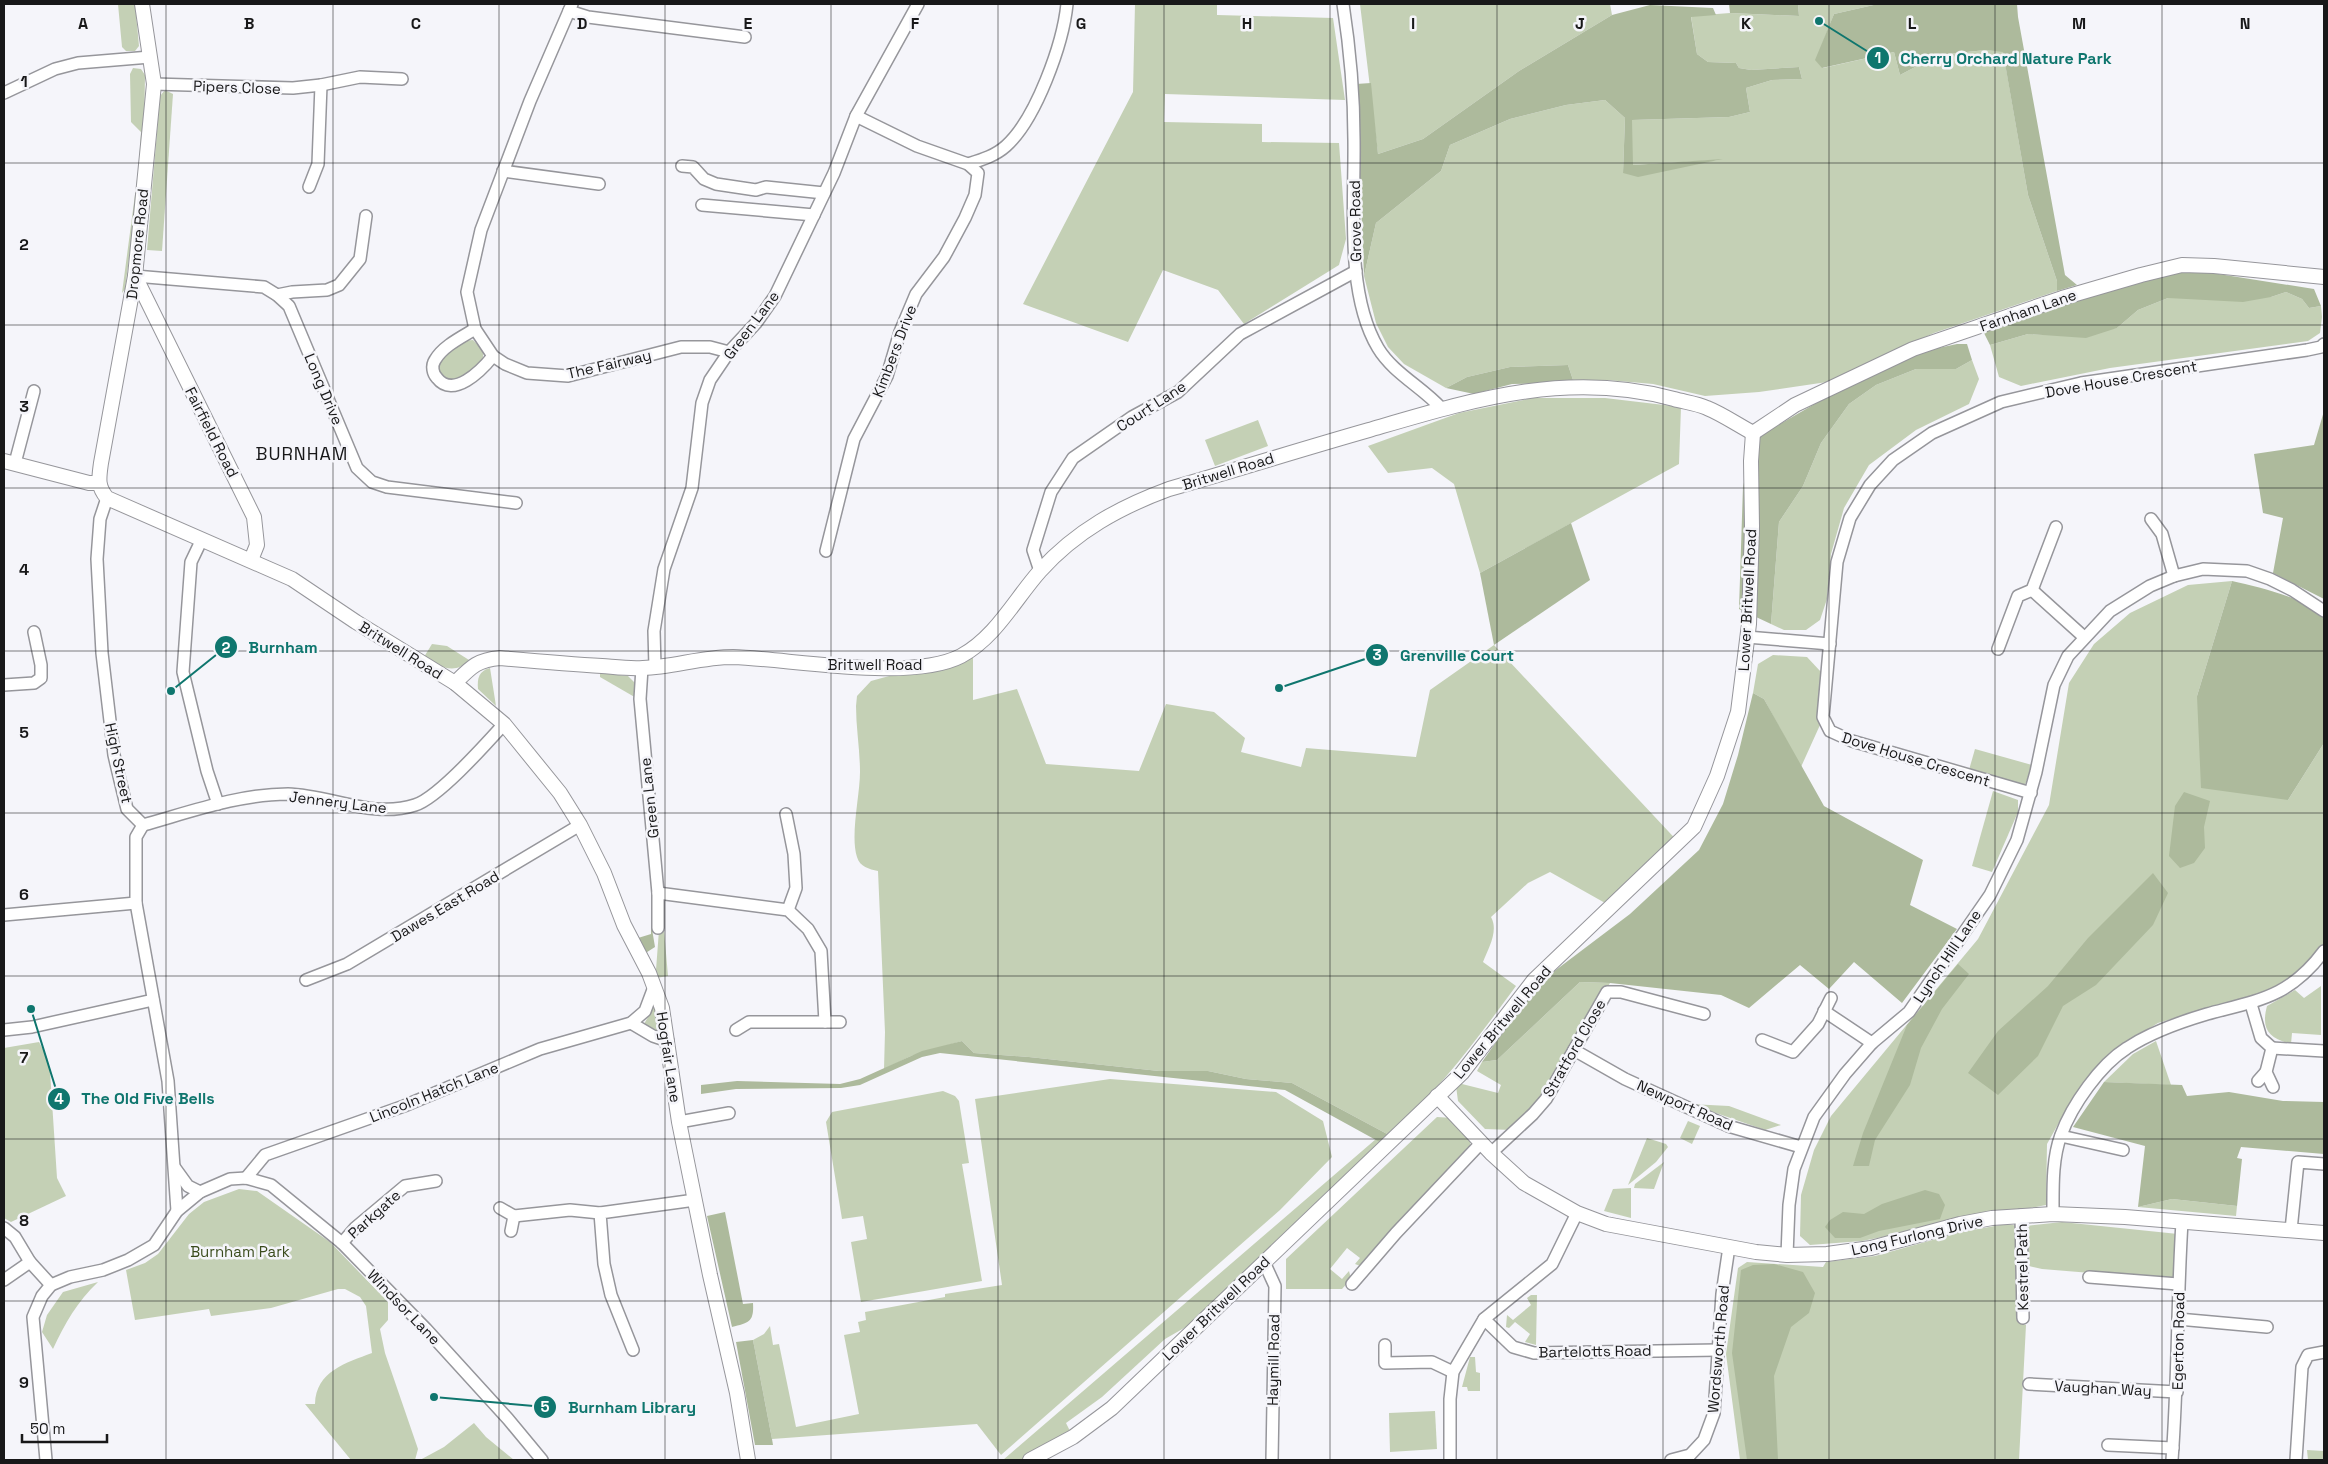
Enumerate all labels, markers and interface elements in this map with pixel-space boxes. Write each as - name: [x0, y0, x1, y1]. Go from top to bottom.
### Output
- text: A: [78, 13, 88, 34]
- text: B: [244, 13, 254, 34]
- text: C: [411, 13, 421, 34]
- text: D: [577, 13, 587, 34]
- text: E: [744, 13, 753, 34]
- text: F: [911, 13, 920, 34]
- text: G: [1076, 13, 1086, 34]
- text: H: [1242, 13, 1252, 34]
- text: I: [1411, 13, 1415, 34]
- text: J: [1575, 13, 1585, 34]
- text: K: [1741, 13, 1751, 34]
- text: L: [1908, 13, 1917, 34]
- text: M: [2072, 13, 2086, 34]
- text: N: [2240, 13, 2250, 34]
- callout: Cherry Orchard Nature Park: [1866, 43, 2122, 74]
- text: 1: [1875, 48, 1881, 67]
- text: Cherry Orchard Nature Park: [1900, 48, 2112, 69]
- text: 1: [20, 71, 28, 92]
- street label: Pipers Close: [193, 76, 281, 98]
- street label: Grove Road: [1345, 180, 1365, 262]
- street label: Dropmore Road: [122, 188, 152, 300]
- text: 2: [19, 234, 29, 255]
- street label: Farnham Lane: [1977, 285, 2079, 335]
- street label: Green Lane: [719, 287, 783, 363]
- street label: Kimbers Drive: [868, 302, 920, 400]
- street label: The Fairway: [565, 345, 653, 383]
- street label: Long Drive: [300, 350, 348, 428]
- street label: Dove House Crescent: [2044, 356, 2199, 402]
- street label: Court Lane: [1113, 376, 1190, 436]
- street label: Fairfield Road: [181, 384, 243, 480]
- text: 3: [19, 396, 29, 417]
- district label: BURNHAM: [256, 442, 348, 465]
- street label: Britwell Road: [1180, 448, 1276, 494]
- street label: Lower Britwell Road: [1734, 528, 1760, 672]
- text: 4: [19, 559, 29, 580]
- street label: Britwell Road: [356, 617, 446, 683]
- callout: Burnham: [213, 632, 328, 663]
- text: Burnham: [248, 637, 318, 658]
- text: 2: [222, 638, 231, 657]
- callout: Grenville Court: [1365, 640, 1524, 671]
- text: 3: [1372, 645, 1382, 664]
- text: Grenville Court: [1400, 645, 1514, 666]
- street label: Britwell Road: [828, 655, 922, 674]
- street label: High Street: [101, 721, 137, 805]
- text: 5: [19, 722, 29, 743]
- street label: Dove House Crescent: [1840, 727, 1992, 791]
- street label: Green Lane: [635, 757, 663, 839]
- street label: Jennery Lane: [288, 787, 388, 817]
- street label: Dawes East Road: [387, 866, 503, 946]
- text: 6: [19, 884, 29, 905]
- street label: Lynch Hill Lane: [1909, 906, 1985, 1006]
- street label: Lower Britwell Road: [1449, 961, 1555, 1083]
- street label: Stratford Close: [1538, 996, 1610, 1100]
- street label: Hogfair Lane: [652, 1010, 686, 1104]
- text: 7: [20, 1047, 29, 1068]
- street label: Lincoln Hatch Lane: [367, 1057, 501, 1127]
- street label: Newport Road: [1634, 1075, 1736, 1135]
- callout: The Old Five Bells: [46, 1083, 225, 1114]
- text: The Old Five Bells: [81, 1088, 215, 1109]
- text: 4: [54, 1089, 64, 1108]
- street label: Parkgate: [344, 1185, 404, 1243]
- text: 8: [19, 1210, 29, 1231]
- street label: Long Furlong Drive: [1849, 1211, 1985, 1259]
- street label: Kestrel Path: [2012, 1223, 2032, 1311]
- park label: Burnham Park: [190, 1242, 290, 1261]
- street label: Lower Britwell Road: [1158, 1252, 1274, 1364]
- street label: Windsor Lane: [363, 1265, 445, 1349]
- street label: Wordsworth Road: [1703, 1284, 1733, 1414]
- street label: Egerton Road: [2168, 1292, 2188, 1390]
- street label: Haymill Road: [1263, 1314, 1283, 1406]
- street label: Bartelotts Road: [1538, 1341, 1652, 1361]
- text: 9: [19, 1372, 29, 1393]
- street label: Vaughan Way: [2054, 1376, 2152, 1400]
- callout: Burnham Library: [533, 1392, 706, 1423]
- text: 5: [540, 1397, 550, 1416]
- text: Burnham Library: [568, 1397, 696, 1418]
- scale bar: [22, 1412, 108, 1444]
- text: 50 m: [30, 1419, 65, 1438]

